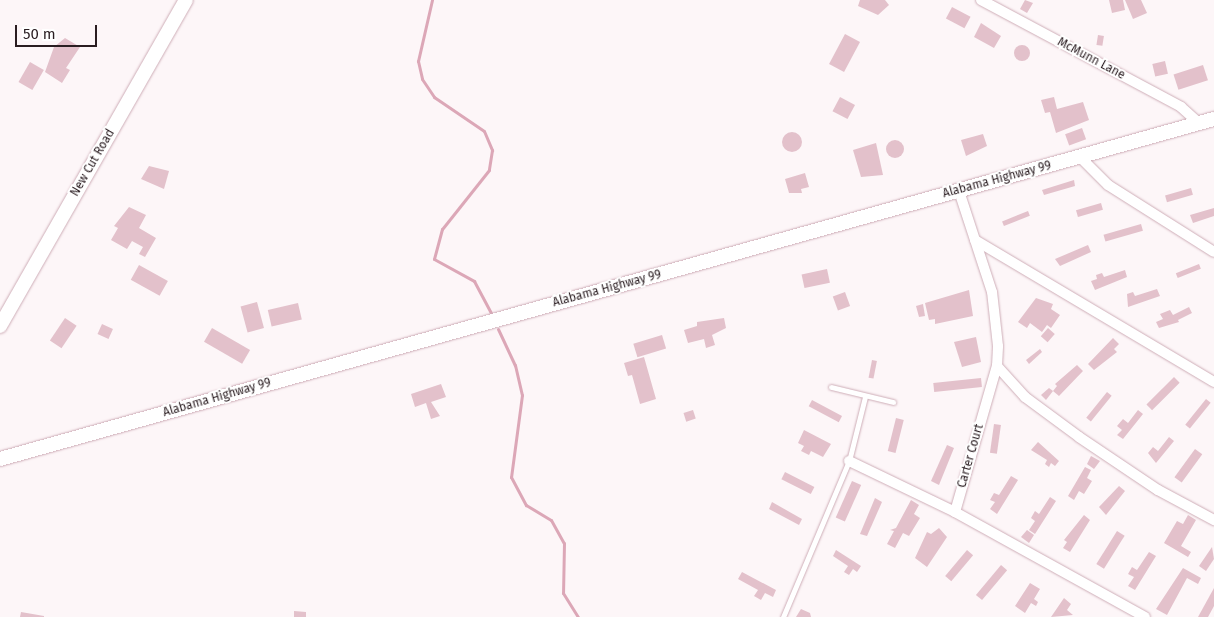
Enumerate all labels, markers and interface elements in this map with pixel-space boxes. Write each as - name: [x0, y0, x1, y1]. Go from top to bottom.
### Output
- scale bar: [18, 15, 100, 47]
- text: 50 m: [23, 25, 56, 43]
- street label: McMunn Lane: [1055, 35, 1127, 83]
- street label: New Cut Road: [68, 127, 118, 199]
- street label: Alabama Highway 99: [941, 159, 1053, 201]
- street label: Alabama Highway 99: [551, 268, 663, 310]
- street label: Alabama Highway 99: [161, 376, 273, 420]
- street label: Carter Court: [955, 422, 987, 490]

